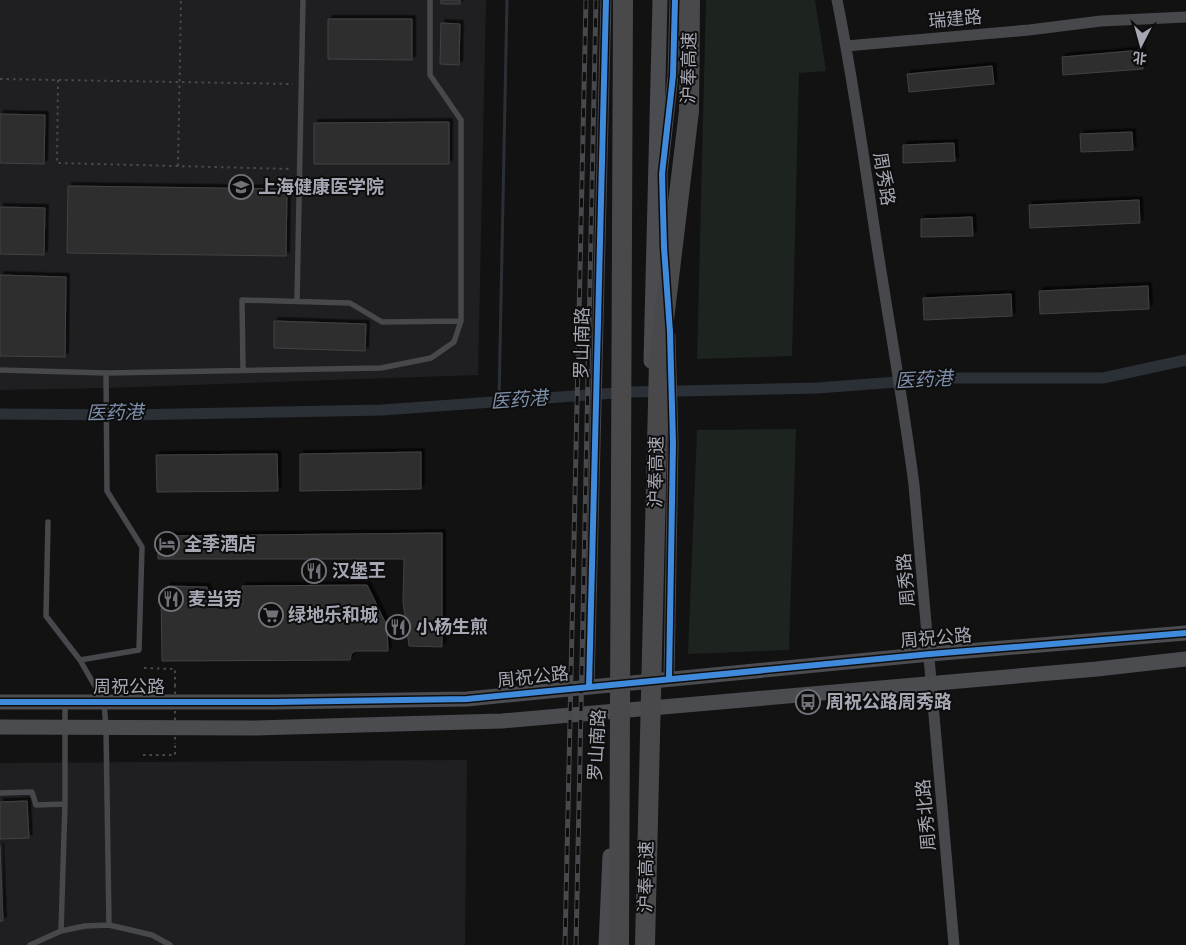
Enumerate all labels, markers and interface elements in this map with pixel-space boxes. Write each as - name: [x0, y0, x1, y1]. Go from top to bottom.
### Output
- street label: 瑞建路: [927, 5, 983, 33]
- north arrow: [1116, 20, 1166, 70]
- street label: 沪奉高速: [676, 32, 702, 104]
- text: 北: [1132, 47, 1148, 68]
- street label: 周秀路: [868, 150, 900, 208]
- school or university icon: 上海健康医学院: [228, 174, 254, 200]
- place label: 上海健康医学院: [258, 175, 384, 199]
- street label: 罗山南路: [569, 307, 595, 379]
- water label: 医药港: [895, 365, 956, 394]
- water label: 医药港: [490, 385, 551, 415]
- water label: 医药港: [86, 399, 147, 426]
- street label: 沪奉高速: [643, 436, 669, 508]
- hotel icon: 全季酒店: [154, 531, 180, 557]
- place label: 全季酒店: [184, 532, 256, 556]
- street label: 周秀路: [892, 552, 920, 608]
- restaurant icon: 汉堡王: [301, 558, 327, 584]
- place label: 汉堡王: [332, 559, 386, 583]
- restaurant icon: 麦当劳: [158, 586, 184, 612]
- place label: 麦当劳: [188, 587, 242, 611]
- supermarket icon: 绿地乐和城: [258, 602, 284, 628]
- place label: 绿地乐和城: [288, 603, 378, 627]
- restaurant icon: 小杨生煎: [385, 614, 411, 640]
- place label: 小杨生煎: [416, 615, 488, 639]
- street label: 周祝公路: [899, 623, 973, 653]
- street label: 周祝公路: [496, 661, 570, 693]
- street label: 周祝公路: [93, 675, 165, 699]
- bus stop icon: 周祝公路周秀路: [795, 689, 821, 715]
- place label: 周祝公路周秀路: [826, 690, 952, 714]
- street label: 罗山南路: [583, 708, 611, 782]
- street label: 周秀北路: [911, 778, 941, 852]
- street label: 沪奉高速: [633, 841, 659, 913]

